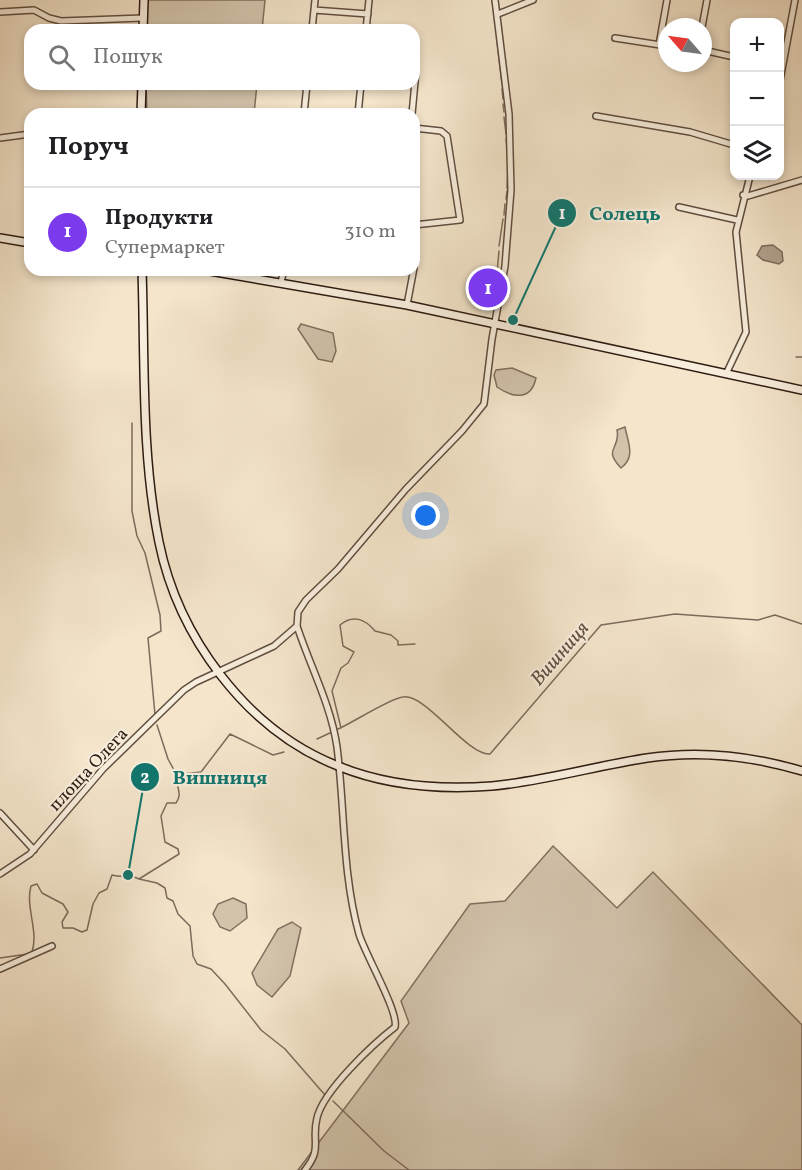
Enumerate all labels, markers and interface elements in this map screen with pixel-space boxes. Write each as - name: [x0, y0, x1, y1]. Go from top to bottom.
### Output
- north arrow: [658, 18, 712, 72]
- map controls: [730, 18, 784, 180]
- button: +: [730, 18, 784, 72]
- search box: [24, 24, 420, 90]
- icon: search: [45, 41, 78, 74]
- text: Пошук: [93, 42, 163, 73]
- button: −: [730, 72, 784, 126]
- button: layers: [730, 126, 784, 180]
- text: Поруч: [48, 129, 129, 165]
- callout: Солець: [547, 194, 672, 232]
- text: Солець: [589, 201, 661, 229]
- text: 1: [558, 202, 566, 227]
- text: Продукти: [105, 203, 213, 234]
- text: 1: [63, 218, 72, 246]
- text: 310 m: [344, 218, 396, 246]
- text: Супермаркет: [105, 234, 225, 262]
- pin: 1: [468, 266, 508, 310]
- your location: [411, 501, 440, 530]
- water label: Вишниця: [525, 616, 596, 693]
- street label: площа Олега: [44, 723, 135, 817]
- callout: Вишниця: [130, 758, 279, 796]
- text: Вишниця: [173, 765, 267, 793]
- text: 2: [140, 766, 150, 791]

